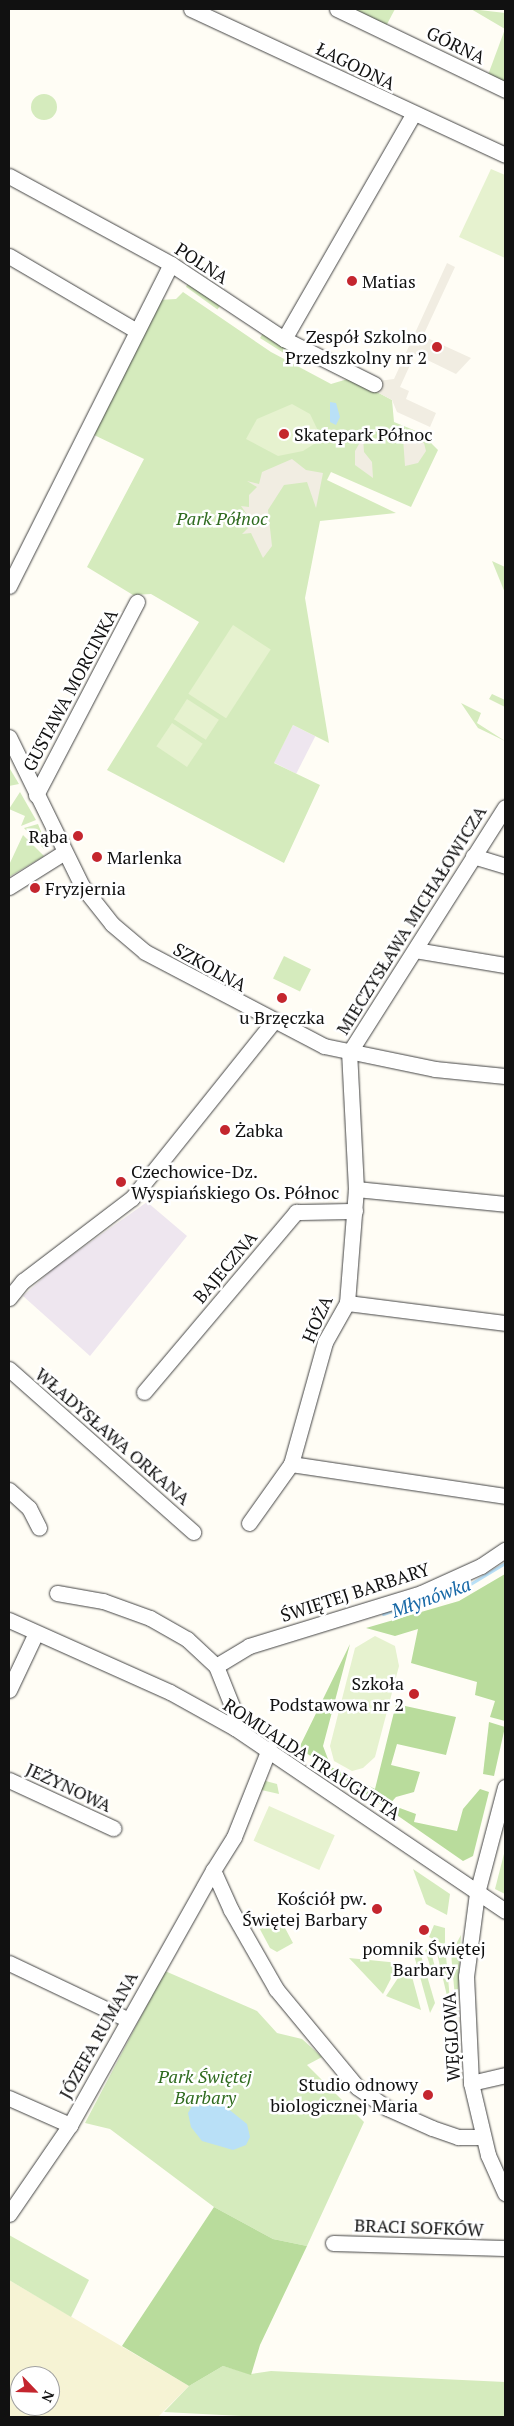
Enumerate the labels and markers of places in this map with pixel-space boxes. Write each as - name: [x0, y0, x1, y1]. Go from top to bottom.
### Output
- place label: Matias: [362, 270, 416, 292]
- marker: Matias: [346, 275, 358, 287]
- place label: Zespół Szkolno Przedszkolny nr 2: [285, 326, 427, 368]
- marker: Zespół Szkolno Przedszkolny nr 2: [431, 341, 443, 353]
- place label: Skatepark Północ: [294, 423, 433, 445]
- marker: Skatepark Północ: [278, 428, 290, 440]
- place label: Rąba: [29, 825, 68, 847]
- marker: Rąba: [72, 830, 84, 842]
- place label: Marlenka: [107, 846, 182, 868]
- marker: Marlenka: [91, 851, 103, 863]
- place label: Fryzjernia: [45, 877, 126, 899]
- marker: Fryzjernia: [29, 882, 41, 894]
- marker: u Brzęczka: [276, 992, 288, 1004]
- place label: u Brzęczka: [239, 1006, 325, 1028]
- place label: Żabka: [235, 1119, 283, 1141]
- marker: Żabka: [219, 1124, 231, 1136]
- place label: Czechowice-Dz. Wyspiańskiego Os. Północ: [131, 1161, 340, 1204]
- marker: Czechowice-Dz. Wyspiańskiego Os. Północ: [115, 1176, 127, 1188]
- place label: Szkoła Podstawowa nr 2: [270, 1673, 404, 1716]
- marker: Szkoła Podstawowa nr 2: [408, 1688, 420, 1700]
- place label: Kościół pw. Świętej Barbary: [242, 1888, 367, 1930]
- marker: Kościół pw. Świętej Barbary: [371, 1903, 383, 1915]
- marker: pomnik Świętej Barbary: [418, 1924, 430, 1936]
- place label: pomnik Świętej Barbary: [362, 1938, 486, 1980]
- place label: Studio odnowy biologicznej Maria: [270, 2074, 418, 2116]
- marker: Studio odnowy biologicznej Maria: [422, 2089, 434, 2101]

